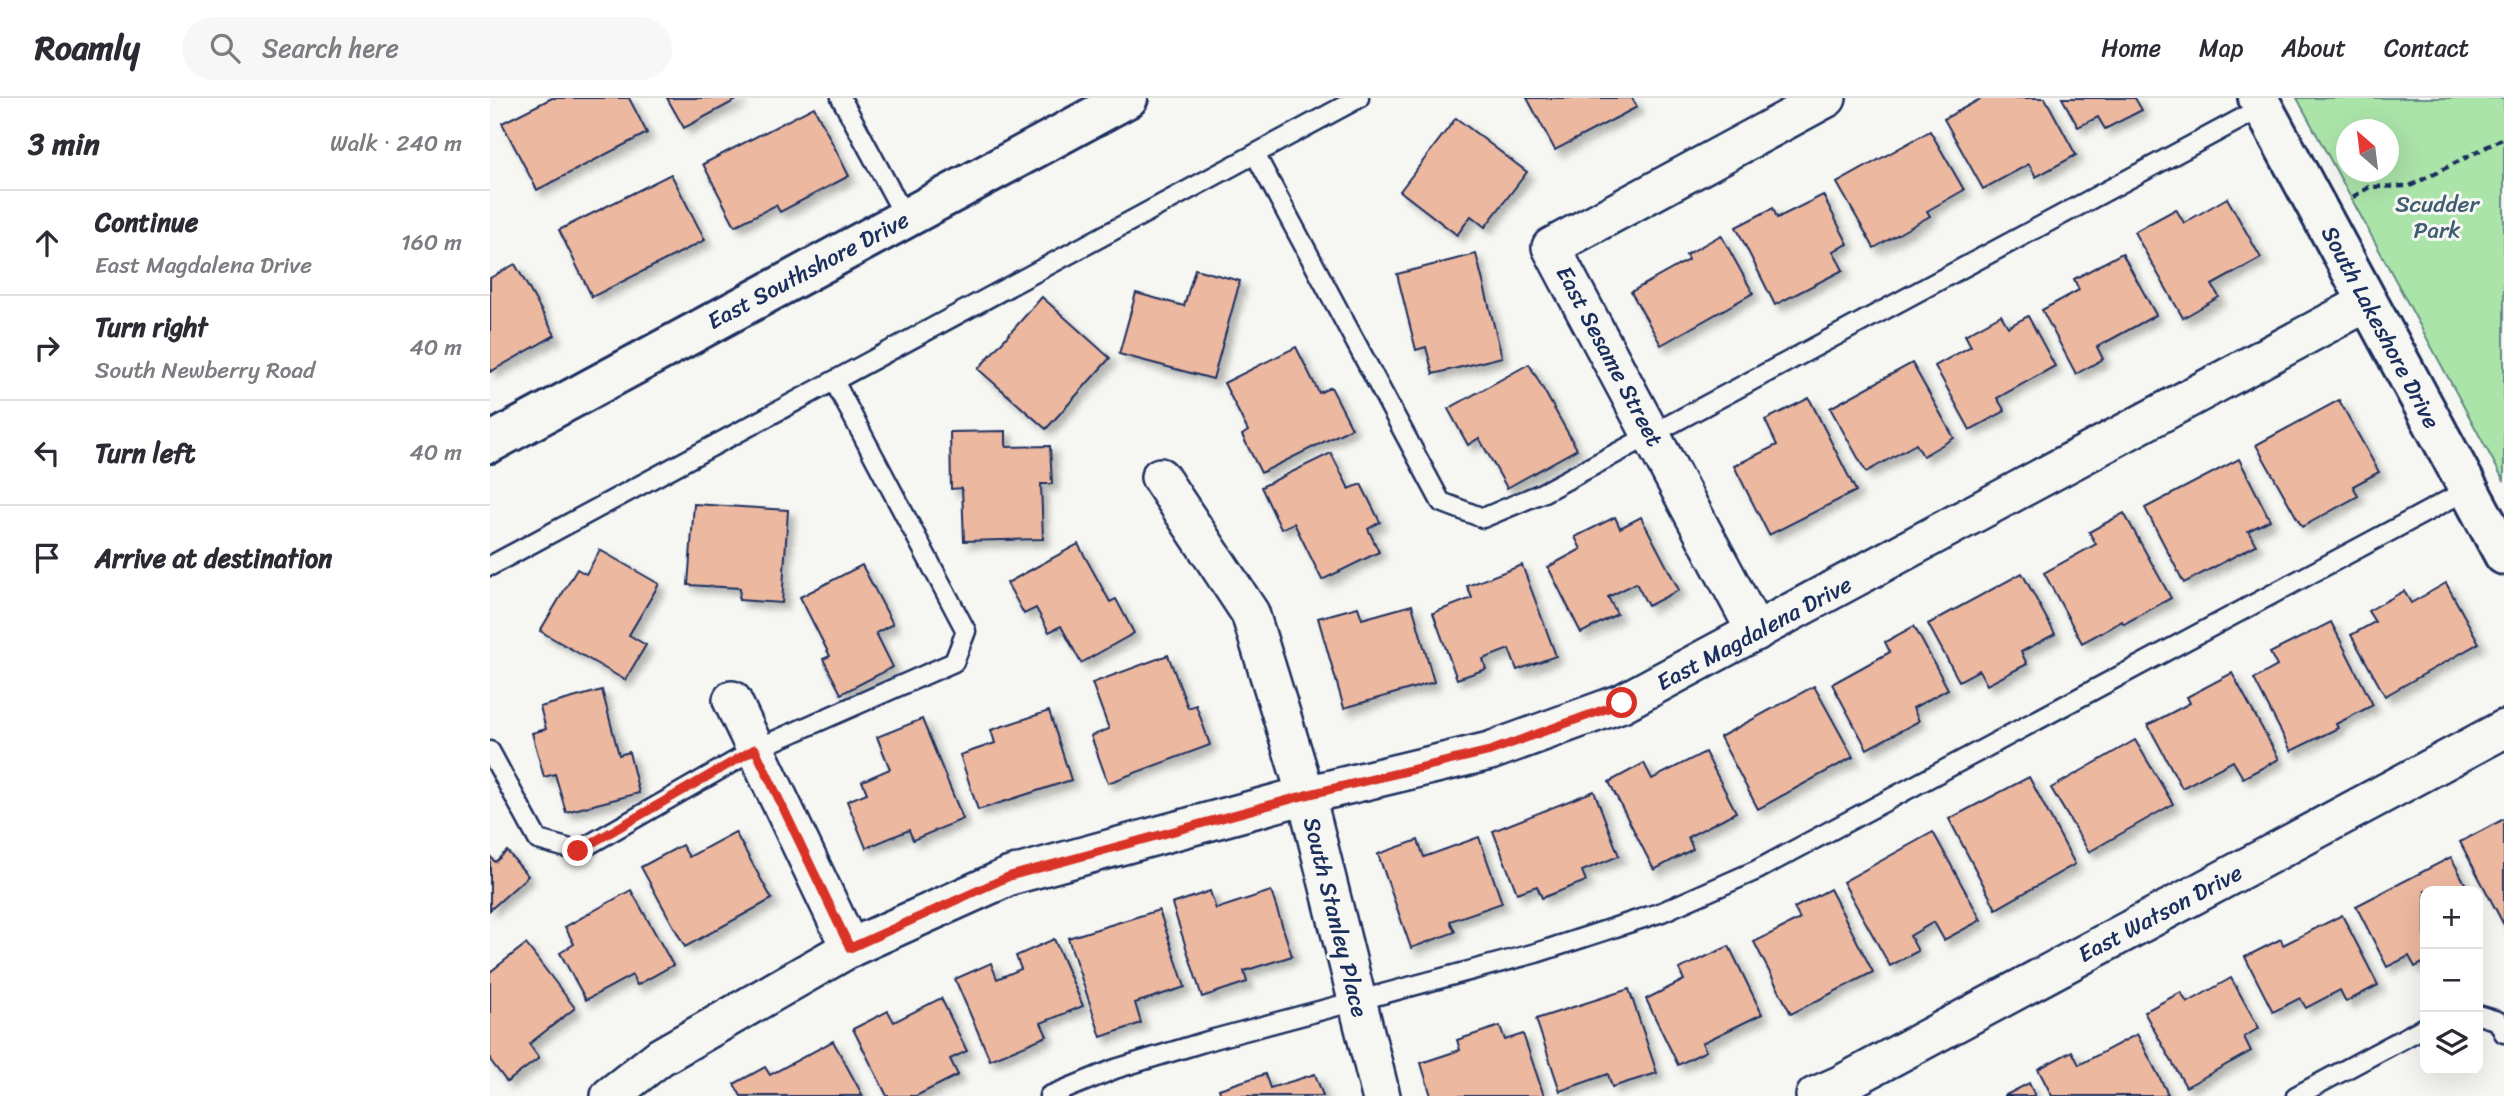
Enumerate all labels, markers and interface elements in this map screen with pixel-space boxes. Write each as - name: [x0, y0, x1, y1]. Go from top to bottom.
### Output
- search box: [182, 17, 672, 80]
- text: Roamly: [35, 19, 140, 77]
- text: Search here: [262, 25, 399, 71]
- text: Home: [2101, 27, 2161, 69]
- text: Map: [2199, 27, 2243, 69]
- text: About: [2281, 27, 2346, 69]
- text: Contact: [2384, 27, 2469, 69]
- icon: search: [206, 29, 244, 67]
- text: 3 min: [28, 117, 100, 171]
- north arrow: [2336, 119, 2399, 182]
- text: Walk · 240 m: [330, 123, 462, 164]
- park label: Scudder Park: [2395, 184, 2480, 251]
- text: Continue: [95, 199, 198, 245]
- street label: East Southshore Drive: [700, 200, 917, 341]
- street label: South Lakeshore Drive: [2309, 218, 2452, 437]
- text: 160 m: [401, 222, 462, 263]
- icon: ahead: [28, 224, 66, 262]
- text: East Magdalena Drive: [95, 245, 312, 286]
- street label: East Sesame Street: [1544, 258, 1675, 454]
- text: Turn right: [95, 304, 208, 350]
- text: 40 m: [409, 327, 462, 368]
- icon: right: [28, 329, 66, 367]
- text: South Newberry Road: [95, 350, 315, 391]
- text: Turn left: [95, 430, 195, 476]
- text: 40 m: [409, 432, 462, 473]
- icon: left: [28, 434, 66, 472]
- text: Arrive at destination: [95, 535, 332, 581]
- icon: arrive: [28, 539, 66, 577]
- street label: East Magdalena Drive: [1649, 564, 1860, 702]
- route start: [1606, 687, 1637, 718]
- street label: South Stanley Place: [1291, 813, 1380, 1022]
- route end: [562, 835, 593, 866]
- street label: East Watson Drive: [2070, 853, 2250, 974]
- map controls: [2420, 886, 2483, 1075]
- button: +: [2420, 886, 2483, 949]
- button: −: [2420, 949, 2483, 1012]
- button: layers: [2420, 1012, 2483, 1075]

